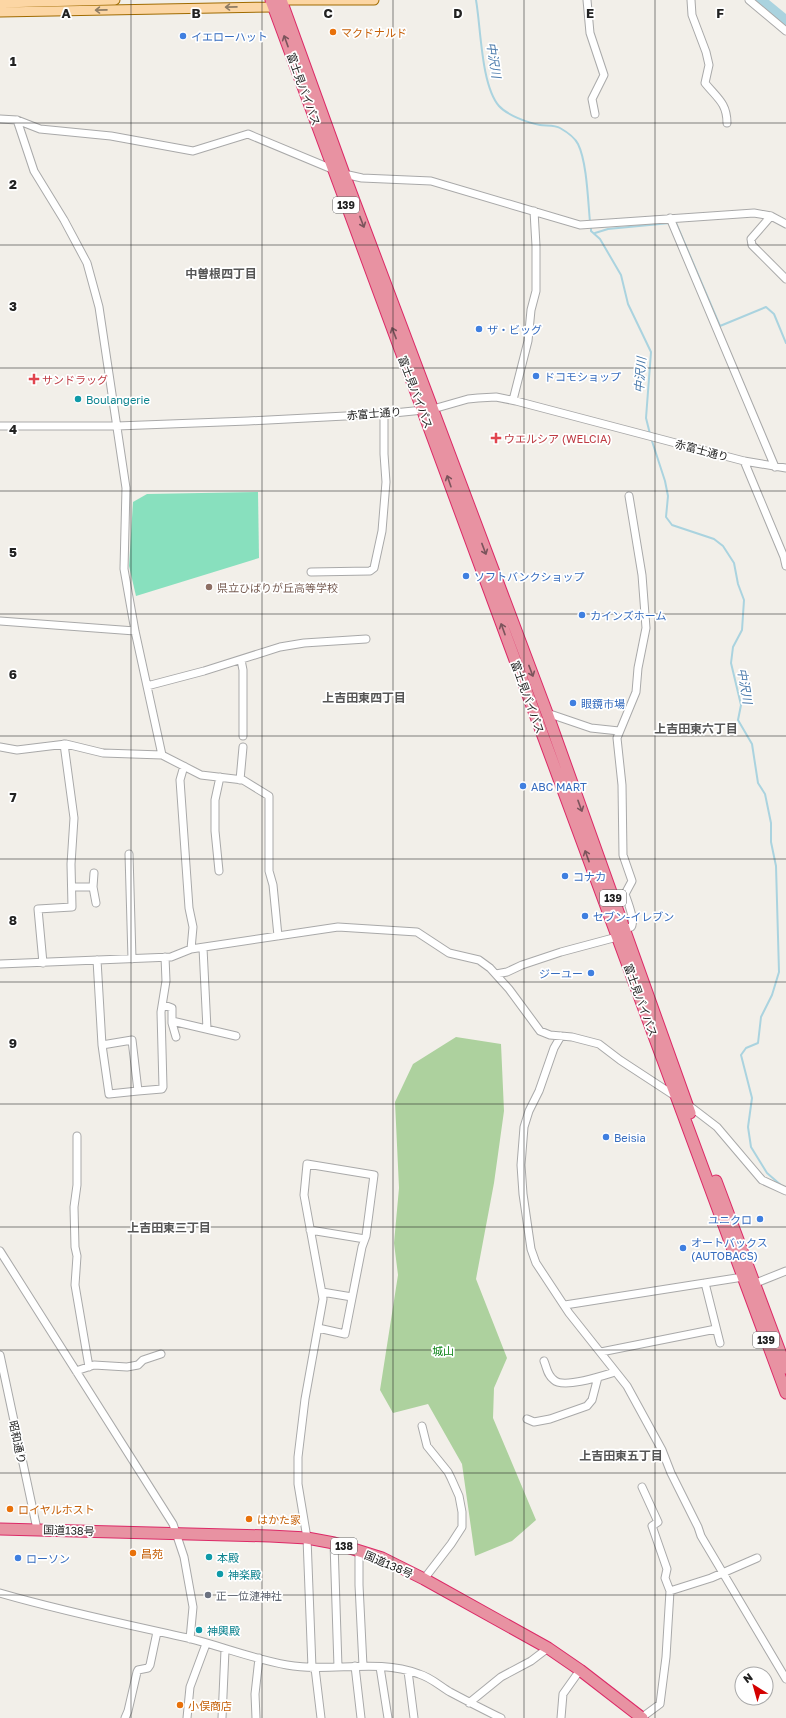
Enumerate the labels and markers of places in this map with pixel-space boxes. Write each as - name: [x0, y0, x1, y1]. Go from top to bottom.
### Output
- place label: マクドナルド: [341, 26, 407, 39]
- marker: マクドナルド: [328, 27, 338, 37]
- place label: イエローハット: [191, 30, 268, 43]
- marker: イエローハット: [178, 31, 188, 41]
- place label: ザ・ビッグ: [487, 323, 542, 336]
- marker: ザ・ビッグ: [474, 324, 484, 334]
- place label: ドコモショップ: [544, 370, 621, 383]
- marker: ドコモショップ: [531, 371, 541, 381]
- place label: サンドラッグ: [42, 373, 108, 386]
- marker: サンドラッグ: [29, 374, 39, 384]
- place label: Boulangerie: [86, 393, 150, 406]
- marker: Boulangerie: [73, 394, 83, 404]
- place label: ウエルシア (WELCIA): [504, 432, 612, 445]
- marker: ウエルシア (WELCIA): [491, 433, 501, 443]
- place label: ソフトバンクショップ: [474, 570, 585, 583]
- marker: ソフトバンクショップ: [461, 571, 471, 581]
- place label: 県立ひばりが丘高等学校: [217, 581, 338, 594]
- marker: 県立ひばりが丘高等学校: [204, 582, 214, 592]
- place label: カインズホーム: [590, 609, 666, 622]
- marker: カインズホーム: [577, 610, 587, 620]
- place label: 眼鏡市場: [581, 697, 625, 710]
- marker: 眼鏡市場: [568, 698, 578, 708]
- place label: ABC MART: [531, 780, 587, 793]
- marker: ABC MART: [518, 781, 528, 791]
- place label: コナカ: [573, 870, 606, 883]
- marker: コナカ: [560, 871, 570, 881]
- place label: セブン-イレブン: [593, 910, 674, 923]
- marker: セブン-イレブン: [580, 911, 590, 921]
- place label: ジーユー: [539, 967, 583, 980]
- marker: ジーユー: [586, 968, 596, 978]
- place label: Beisia: [614, 1131, 646, 1144]
- marker: Beisia: [601, 1132, 611, 1142]
- place label: ユニクロ: [708, 1213, 752, 1226]
- marker: ユニクロ: [755, 1214, 765, 1224]
- place label: オートバックス (AUTOBACS): [691, 1236, 768, 1262]
- marker: オートバックス (AUTOBACS): [678, 1243, 688, 1253]
- place label: ロイヤルホスト: [18, 1503, 95, 1516]
- marker: ロイヤルホスト: [5, 1504, 15, 1514]
- place label: はかた家: [257, 1513, 301, 1526]
- marker: はかた家: [244, 1514, 254, 1524]
- place label: 昌苑: [141, 1547, 163, 1560]
- marker: 昌苑: [128, 1548, 138, 1558]
- place label: 本殿: [217, 1551, 239, 1564]
- place label: ローソン: [26, 1552, 70, 1565]
- marker: 本殿: [204, 1552, 214, 1562]
- marker: ローソン: [13, 1553, 23, 1563]
- place label: 神楽殿: [228, 1568, 261, 1581]
- marker: 神楽殿: [215, 1569, 225, 1579]
- place label: 正一位漣神社: [216, 1589, 282, 1602]
- marker: 正一位漣神社: [203, 1590, 213, 1600]
- place label: 神輿殿: [207, 1624, 240, 1637]
- marker: 神輿殿: [194, 1625, 204, 1635]
- place label: 小俣商店: [188, 1699, 232, 1712]
- marker: 小俣商店: [175, 1700, 185, 1710]

